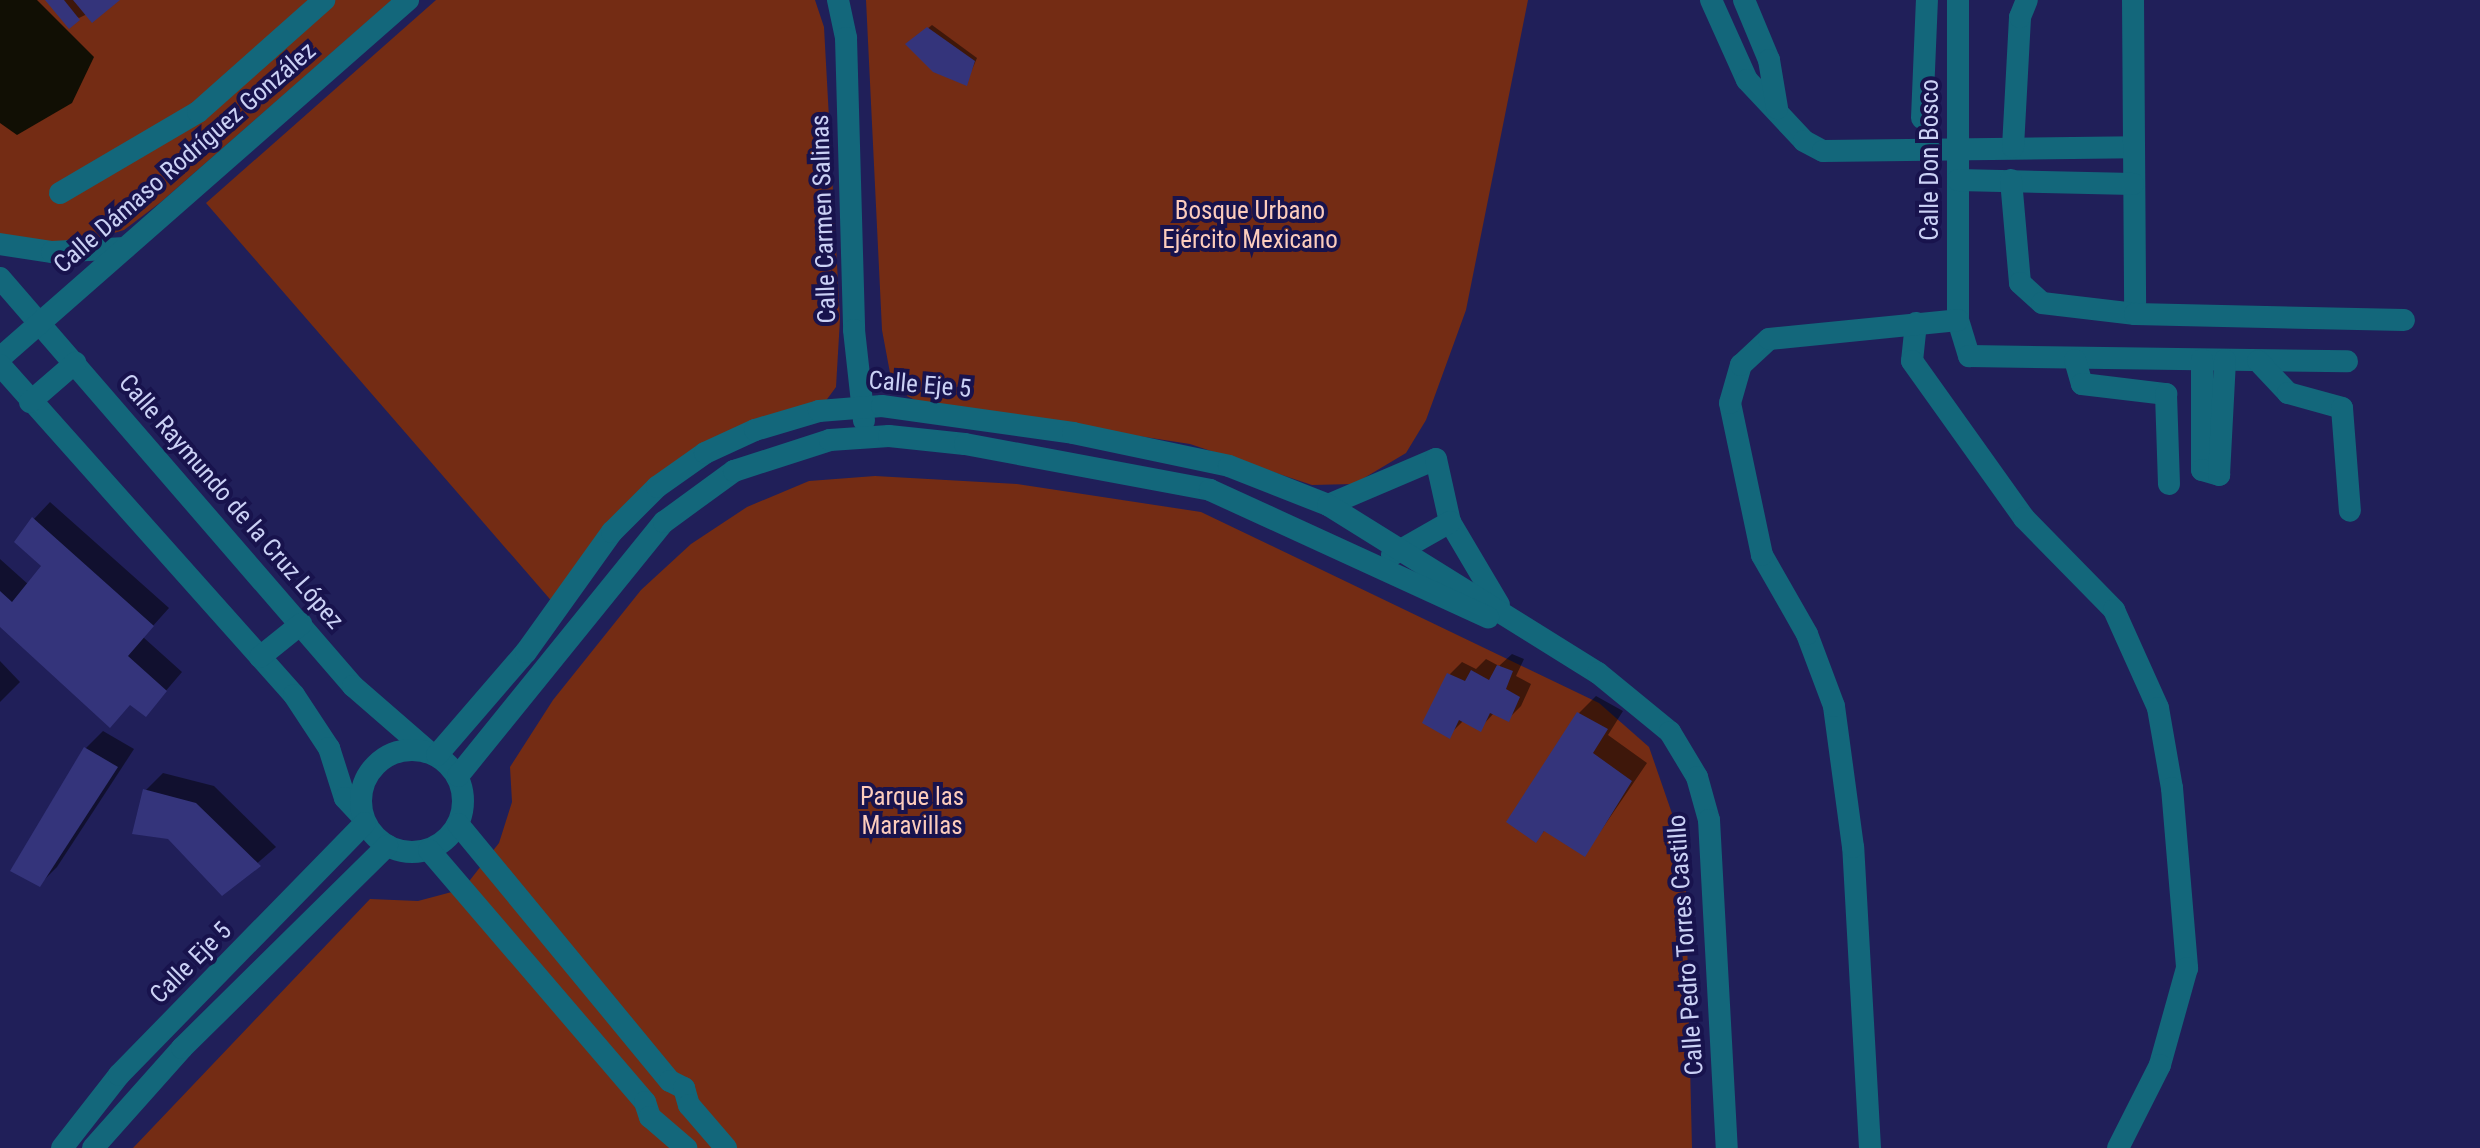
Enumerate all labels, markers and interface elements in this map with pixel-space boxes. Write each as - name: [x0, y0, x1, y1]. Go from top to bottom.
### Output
- street label: Calle Dámaso Rodríguez González: [48, 36, 322, 280]
- street label: Calle Don Bosco: [1915, 79, 1945, 241]
- street label: Calle Carmen Salinas: [805, 114, 843, 324]
- park label: Bosque Urbano Ejército Mexicano: [1162, 197, 1338, 256]
- street label: Calle Eje 5: [867, 366, 973, 404]
- street label: Calle Raymundo de la Cruz López: [112, 369, 350, 635]
- park label: Parque las Maravillas: [860, 783, 964, 842]
- street label: Calle Pedro Torres Castillo: [1662, 814, 1710, 1076]
- street label: Calle Eje 5: [144, 916, 238, 1010]

